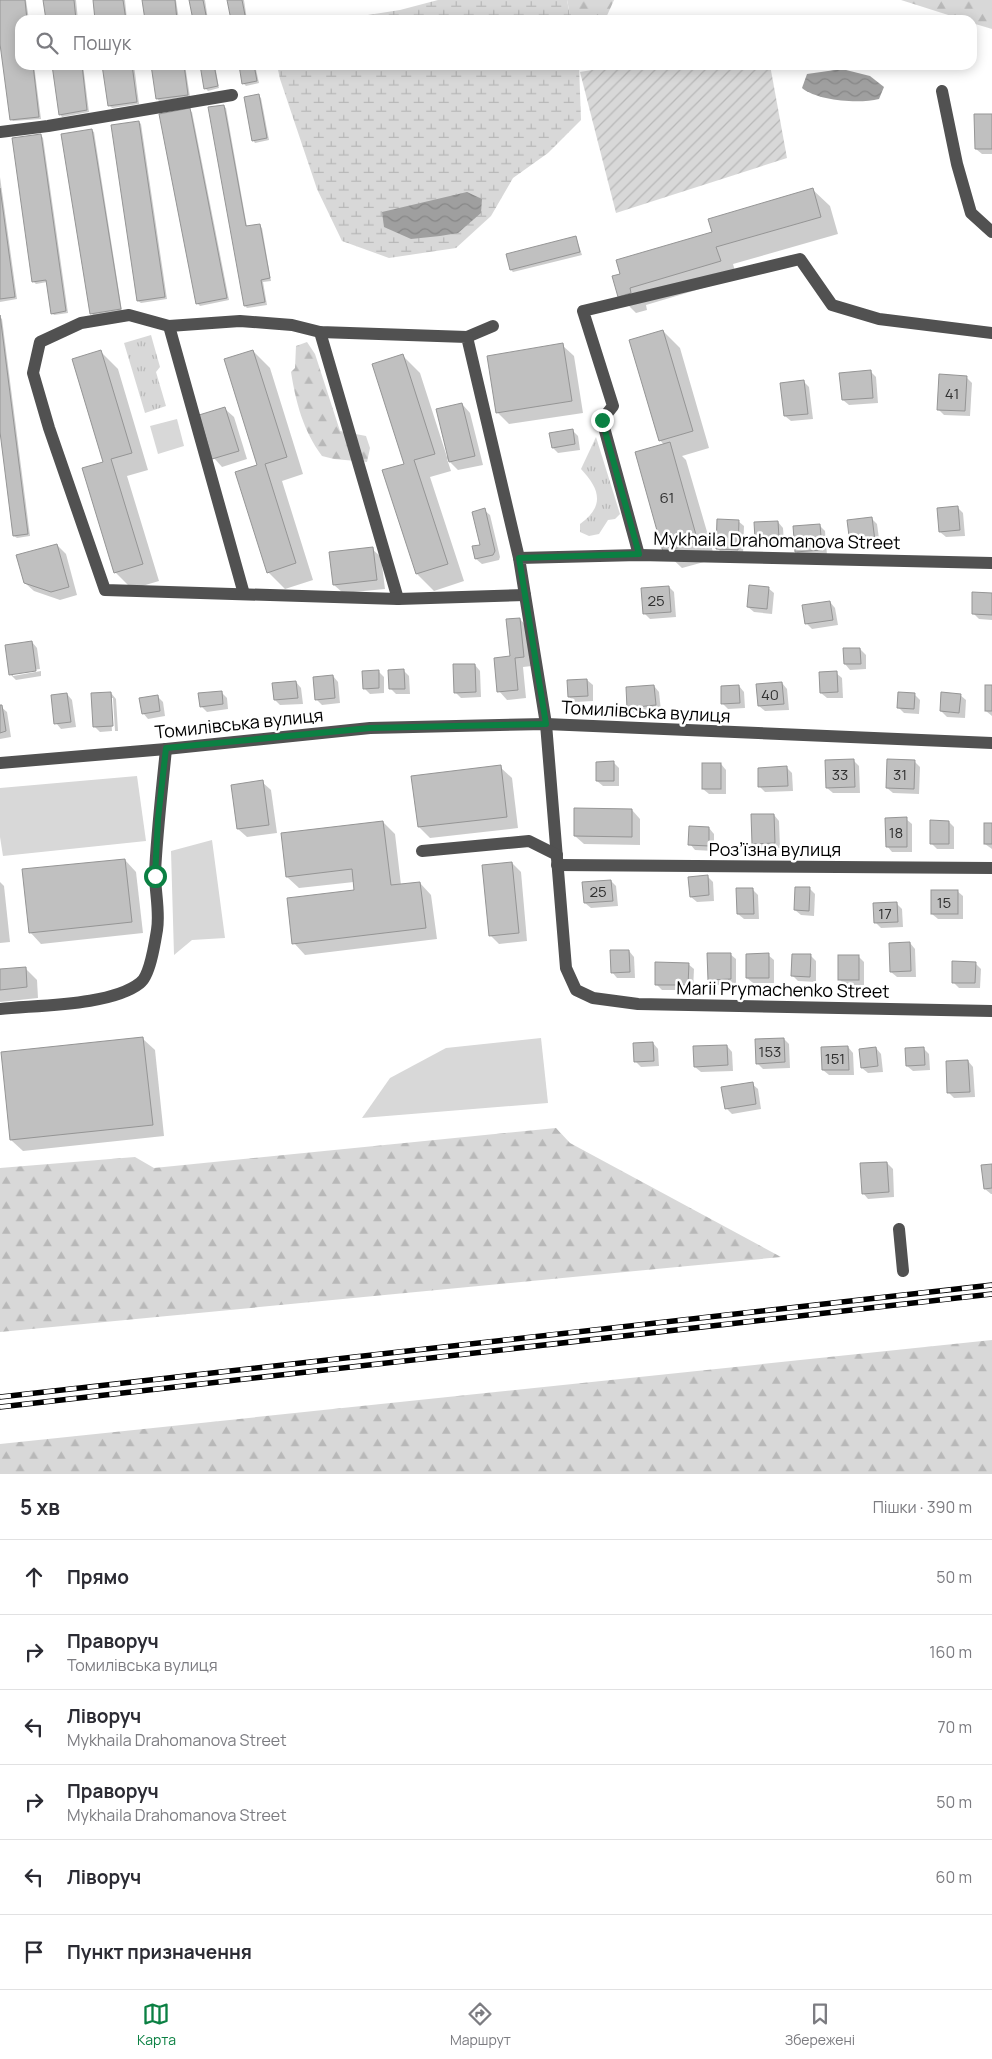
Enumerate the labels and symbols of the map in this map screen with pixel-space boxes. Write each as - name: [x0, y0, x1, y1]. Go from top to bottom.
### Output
- house number: 41: [945, 383, 959, 404]
- route end: [591, 409, 614, 432]
- house number: 61: [660, 487, 674, 508]
- street label: Mykhaila Drahomanova Street: [653, 526, 901, 554]
- house number: 25: [647, 590, 665, 611]
- house number: 40: [761, 684, 779, 705]
- street label: Томилівська вулиця: [561, 695, 731, 727]
- street label: Томилівська вулиця: [154, 702, 324, 744]
- house number: 33: [832, 764, 848, 785]
- house number: 31: [893, 764, 907, 785]
- house number: 18: [889, 822, 903, 843]
- street label: Розʼїзна вулиця: [709, 837, 841, 861]
- route start: [144, 865, 167, 888]
- house number: 25: [589, 881, 607, 902]
- house number: 15: [937, 892, 951, 913]
- house number: 17: [878, 903, 892, 924]
- street label: Marii Prymachenko Street: [676, 975, 890, 1003]
- house number: 153: [759, 1041, 781, 1062]
- house number: 151: [825, 1048, 845, 1069]

